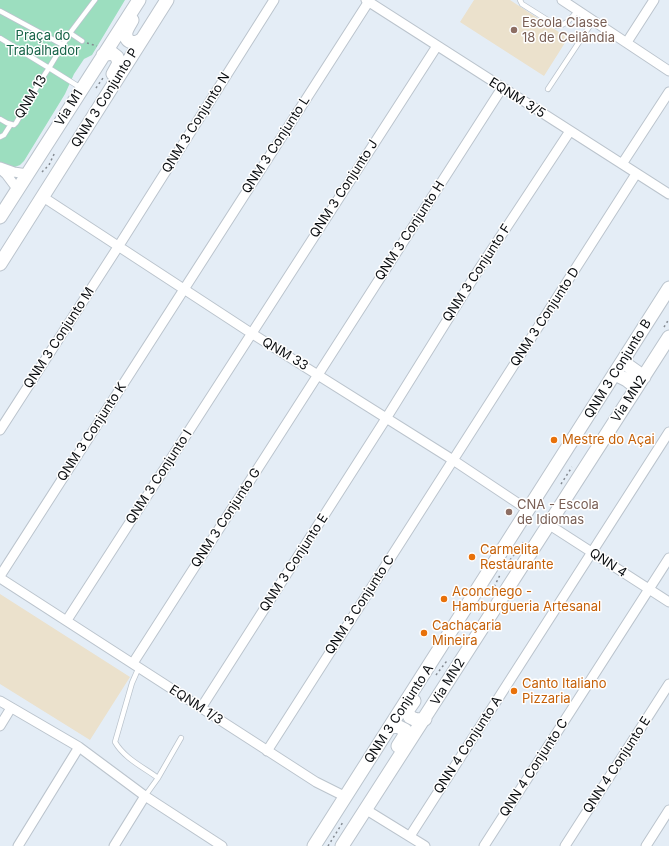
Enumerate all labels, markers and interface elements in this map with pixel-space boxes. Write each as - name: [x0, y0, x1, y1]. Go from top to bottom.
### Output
- place label: Escola Classe 18 de Ceilândia: [522, 15, 615, 46]
- marker: Escola Classe 18 de Ceilândia: [509, 25, 519, 35]
- park label: Praça do Trabalhador: [6, 28, 80, 59]
- street label: QNM 3 Conjunto P: [68, 45, 142, 151]
- street label: QNM 3 Conjunto N: [159, 70, 233, 176]
- street label: QNM 13: [12, 72, 50, 122]
- street label: EQNM 3/5: [486, 75, 548, 121]
- street label: Via M1: [52, 87, 86, 129]
- street label: QNM 3 Conjunto L: [239, 93, 313, 197]
- street label: QNM 3 Conjunto J: [307, 137, 381, 241]
- street label: QNM 3 Conjunto H: [372, 178, 448, 284]
- street label: QNM 3 Conjunto F: [440, 221, 514, 325]
- street label: QNM 3 Conjunto D: [507, 264, 583, 370]
- street label: QNM 3 Conjunto M: [20, 284, 98, 392]
- street label: QNM 3 Conjunto B: [581, 316, 655, 422]
- street label: QNM 33: [259, 334, 311, 374]
- street label: Via MN2: [608, 373, 650, 425]
- street label: QNM 3 Conjunto K: [54, 380, 130, 484]
- street label: QNM 3 Conjunto I: [123, 427, 195, 527]
- place label: Mestre do Açai: [562, 432, 655, 448]
- marker: Mestre do Açai: [549, 435, 559, 445]
- street label: QNM 3 Conjunto G: [188, 465, 264, 571]
- place label: CNA - Escola de Idiomas: [517, 497, 599, 528]
- marker: CNA - Escola de Idiomas: [504, 507, 514, 517]
- street label: QNM 3 Conjunto E: [256, 511, 332, 615]
- place label: Carmelita Restaurante: [480, 542, 553, 573]
- street label: QNN 4: [586, 545, 630, 581]
- street label: QNM 3 Conjunto C: [322, 552, 398, 658]
- marker: Carmelita Restaurante: [467, 552, 477, 562]
- place label: Aconchego - Hamburgueria Artesanal: [452, 584, 601, 615]
- marker: Aconchego - Hamburgueria Artesanal: [439, 594, 449, 604]
- place label: Cachaçaria Mineira: [432, 618, 502, 649]
- marker: Cachaçaria Mineira: [419, 628, 429, 638]
- street label: Via MN2: [427, 656, 469, 708]
- street label: QNM 3 Conjunto A: [361, 662, 437, 766]
- place label: Canto Italiano Pizzaria: [522, 676, 606, 707]
- street label: EQNM 1/3: [166, 682, 226, 728]
- marker: Canto Italiano Pizzaria: [509, 686, 519, 696]
- street label: QNN 4 Conjunto A: [431, 693, 505, 797]
- street label: QNN 4 Conjunto E: [580, 714, 654, 816]
- street label: QNN 4 Conjunto C: [496, 716, 572, 820]

